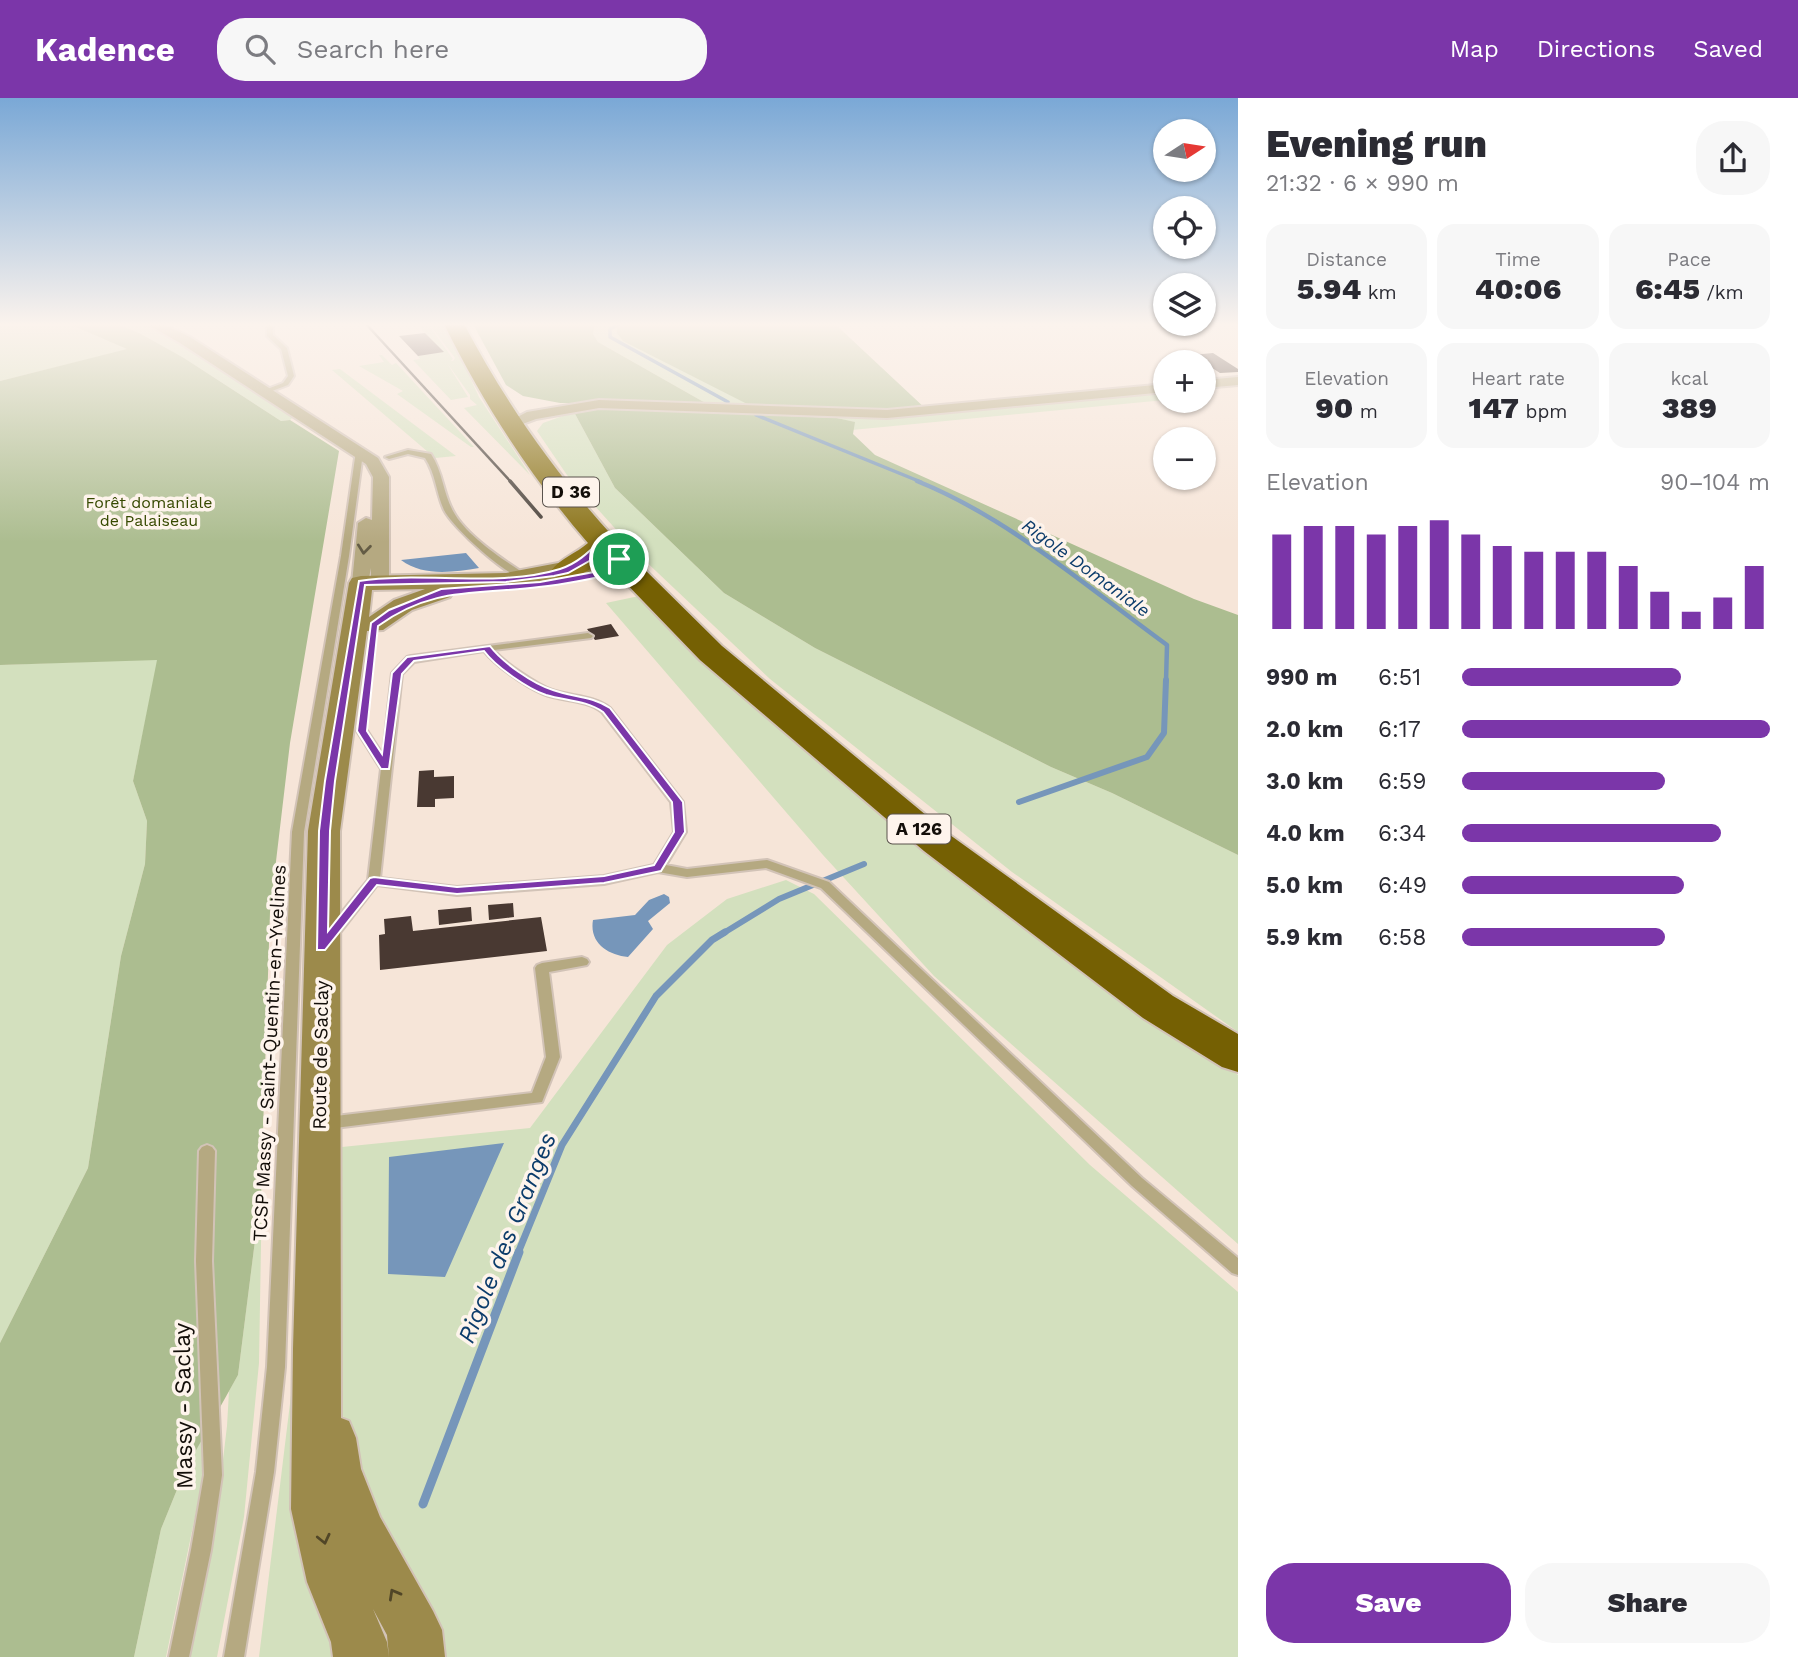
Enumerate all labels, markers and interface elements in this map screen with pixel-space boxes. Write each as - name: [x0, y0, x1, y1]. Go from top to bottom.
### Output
- search box: [217, 18, 707, 81]
- text: Kadence: [35, 30, 175, 69]
- icon: search: [241, 30, 279, 68]
- text: Search here: [297, 34, 449, 64]
- text: Map: [1450, 35, 1499, 63]
- text: Directions: [1537, 35, 1655, 63]
- text: Saved: [1693, 35, 1763, 63]
- north arrow: [1153, 119, 1216, 182]
- map controls: [1153, 119, 1216, 490]
- button: share: [1696, 121, 1770, 195]
- text: Evening run: [1266, 122, 1487, 166]
- text: 21:32 · 6 × 990 m: [1266, 170, 1459, 197]
- button: locate: [1153, 196, 1216, 259]
- text: Distance: [1306, 248, 1387, 271]
- text: Time: [1495, 248, 1541, 271]
- text: Pace: [1667, 248, 1711, 271]
- text: 5.94: [1297, 271, 1361, 306]
- text: 40:06: [1475, 271, 1561, 306]
- text: 6:45: [1635, 271, 1700, 306]
- button: layers: [1153, 273, 1216, 336]
- text: km: [1361, 281, 1397, 304]
- text: /km: [1700, 281, 1744, 304]
- button: +: [1153, 350, 1216, 413]
- text: Elevation: [1304, 367, 1389, 390]
- text: Heart rate: [1471, 367, 1565, 390]
- text: kcal: [1671, 367, 1708, 390]
- text: 90: [1315, 390, 1353, 425]
- text: 147: [1469, 390, 1519, 425]
- text: 389: [1662, 390, 1717, 425]
- text: m: [1353, 400, 1378, 423]
- text: bpm: [1519, 400, 1567, 423]
- button: −: [1153, 427, 1216, 490]
- text: Elevation: [1266, 469, 1369, 496]
- text: 90–104 m: [1660, 469, 1770, 496]
- road number: D 36: [543, 478, 599, 506]
- park label: Forêt domaniale de Palaiseau: [85, 493, 213, 530]
- water label: Rigole Domaniale: [1018, 514, 1154, 621]
- pin: [589, 529, 649, 589]
- icon: arrive: [600, 540, 638, 578]
- one-way arrow: [357, 544, 372, 555]
- text: 990 m: [1266, 664, 1337, 691]
- text: 6:51: [1378, 664, 1421, 691]
- text: 2.0 km: [1266, 716, 1344, 743]
- text: 6:17: [1378, 716, 1421, 743]
- text: 3.0 km: [1266, 768, 1343, 795]
- text: 6:59: [1378, 768, 1426, 795]
- road number: A 126: [888, 814, 950, 844]
- text: 4.0 km: [1266, 820, 1345, 847]
- text: 6:34: [1378, 820, 1426, 847]
- street label: TCSP Massy - Saint-Quentin-en-Yvelines: [248, 864, 291, 1242]
- text: 5.0 km: [1266, 872, 1343, 899]
- text: 6:49: [1378, 872, 1427, 899]
- text: 5.9 km: [1266, 924, 1343, 951]
- text: 6:58: [1378, 924, 1426, 951]
- street label: Route de Saclay: [308, 980, 333, 1130]
- water label: Rigole des Granges: [452, 1129, 562, 1347]
- street label: Massy - Saclay: [169, 1322, 198, 1489]
- one-way arrow: [316, 1533, 330, 1545]
- button: Save: [1266, 1563, 1511, 1643]
- button: Share: [1525, 1563, 1770, 1643]
- one-way arrow: [389, 1589, 402, 1601]

